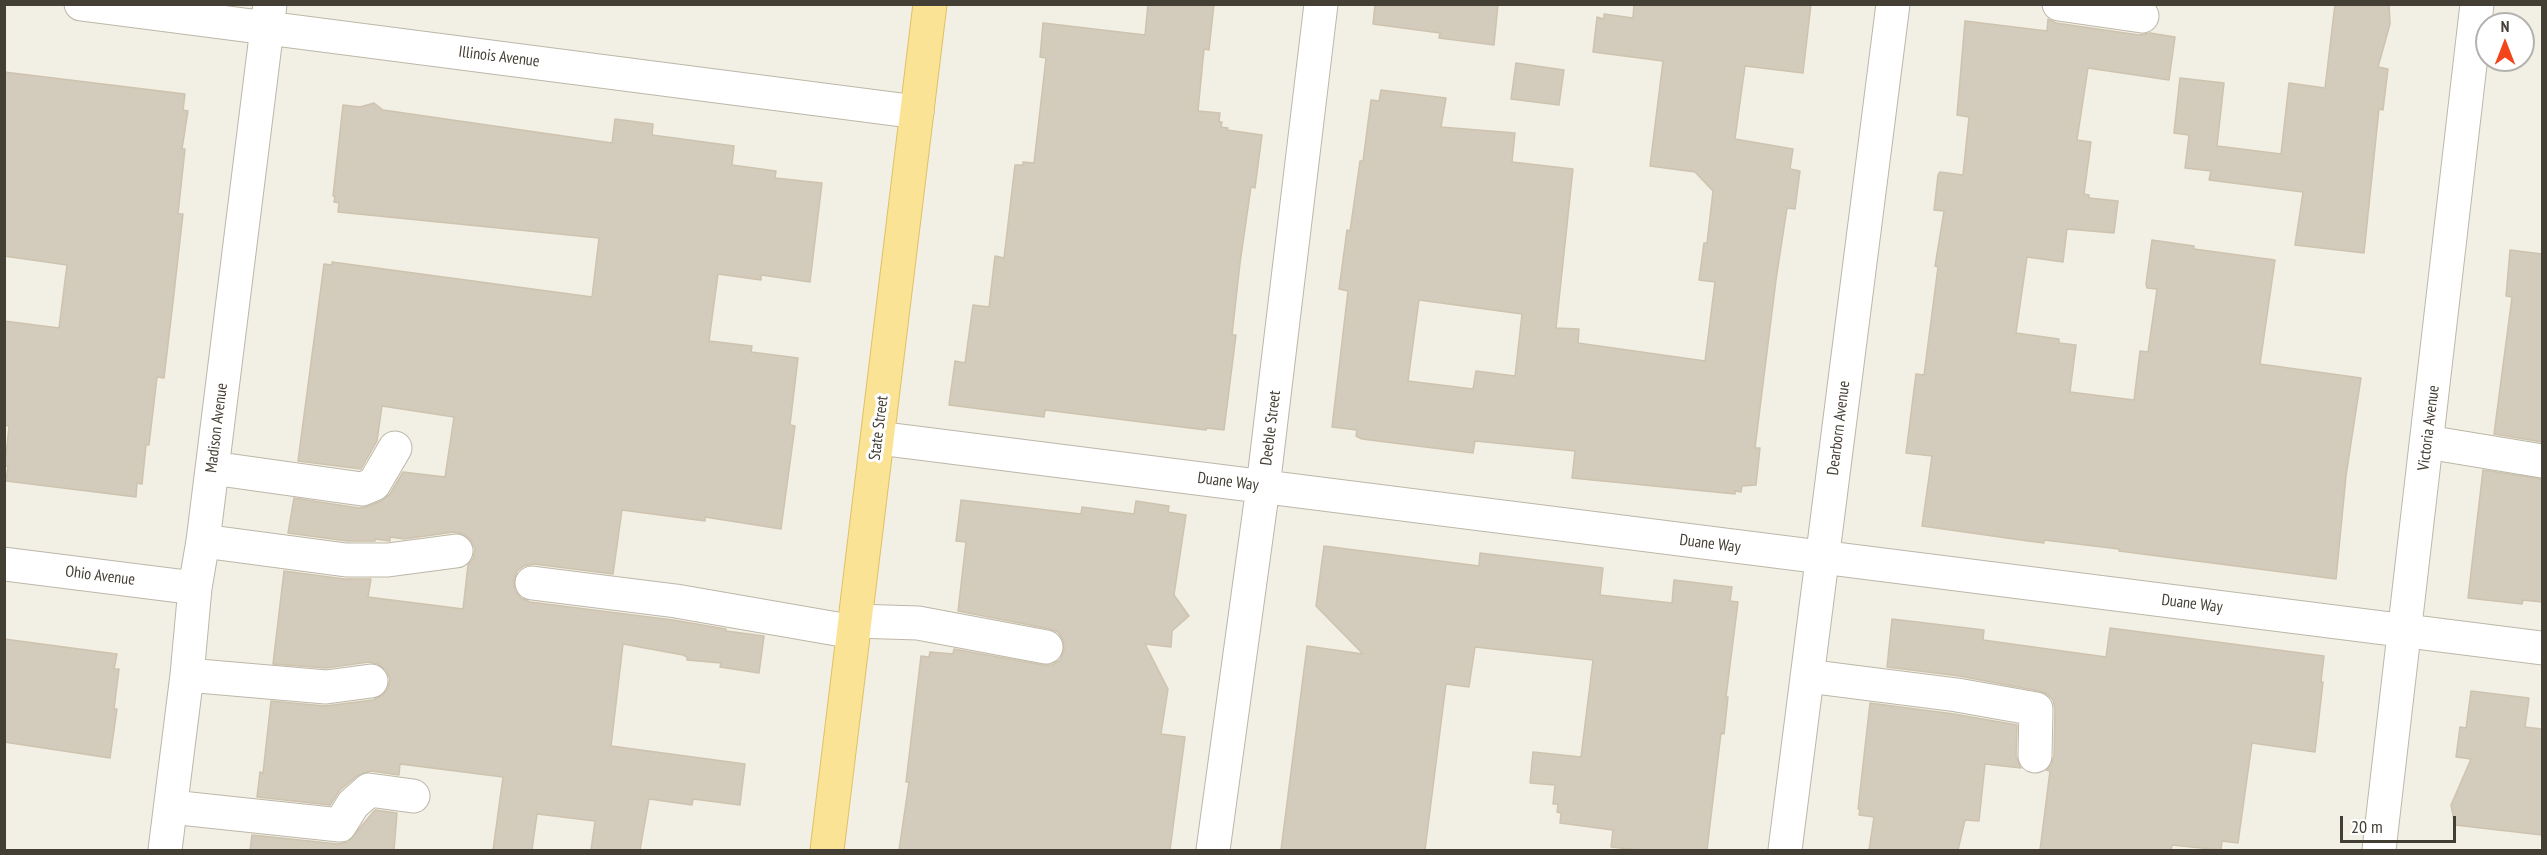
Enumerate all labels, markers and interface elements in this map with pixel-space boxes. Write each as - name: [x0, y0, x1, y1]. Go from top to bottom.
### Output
- north arrow: [2475, 12, 2535, 72]
- text: N: [2501, 16, 2509, 36]
- street label: Illinois Avenue: [457, 43, 541, 71]
- street label: Dearborn Avenue: [1824, 380, 1854, 476]
- street label: Madison Avenue: [202, 382, 232, 474]
- street label: Victoria Avenue: [2414, 384, 2444, 472]
- street label: Deeble Street: [1257, 389, 1285, 467]
- street label: State Street: [866, 395, 892, 461]
- street label: Duane Way: [1196, 469, 1260, 495]
- street label: Duane Way: [1678, 531, 1742, 557]
- street label: Ohio Avenue: [64, 562, 136, 590]
- street label: Duane Way: [2160, 591, 2224, 617]
- scale bar: [2343, 804, 2458, 842]
- text: 20 m: [2351, 815, 2383, 838]

